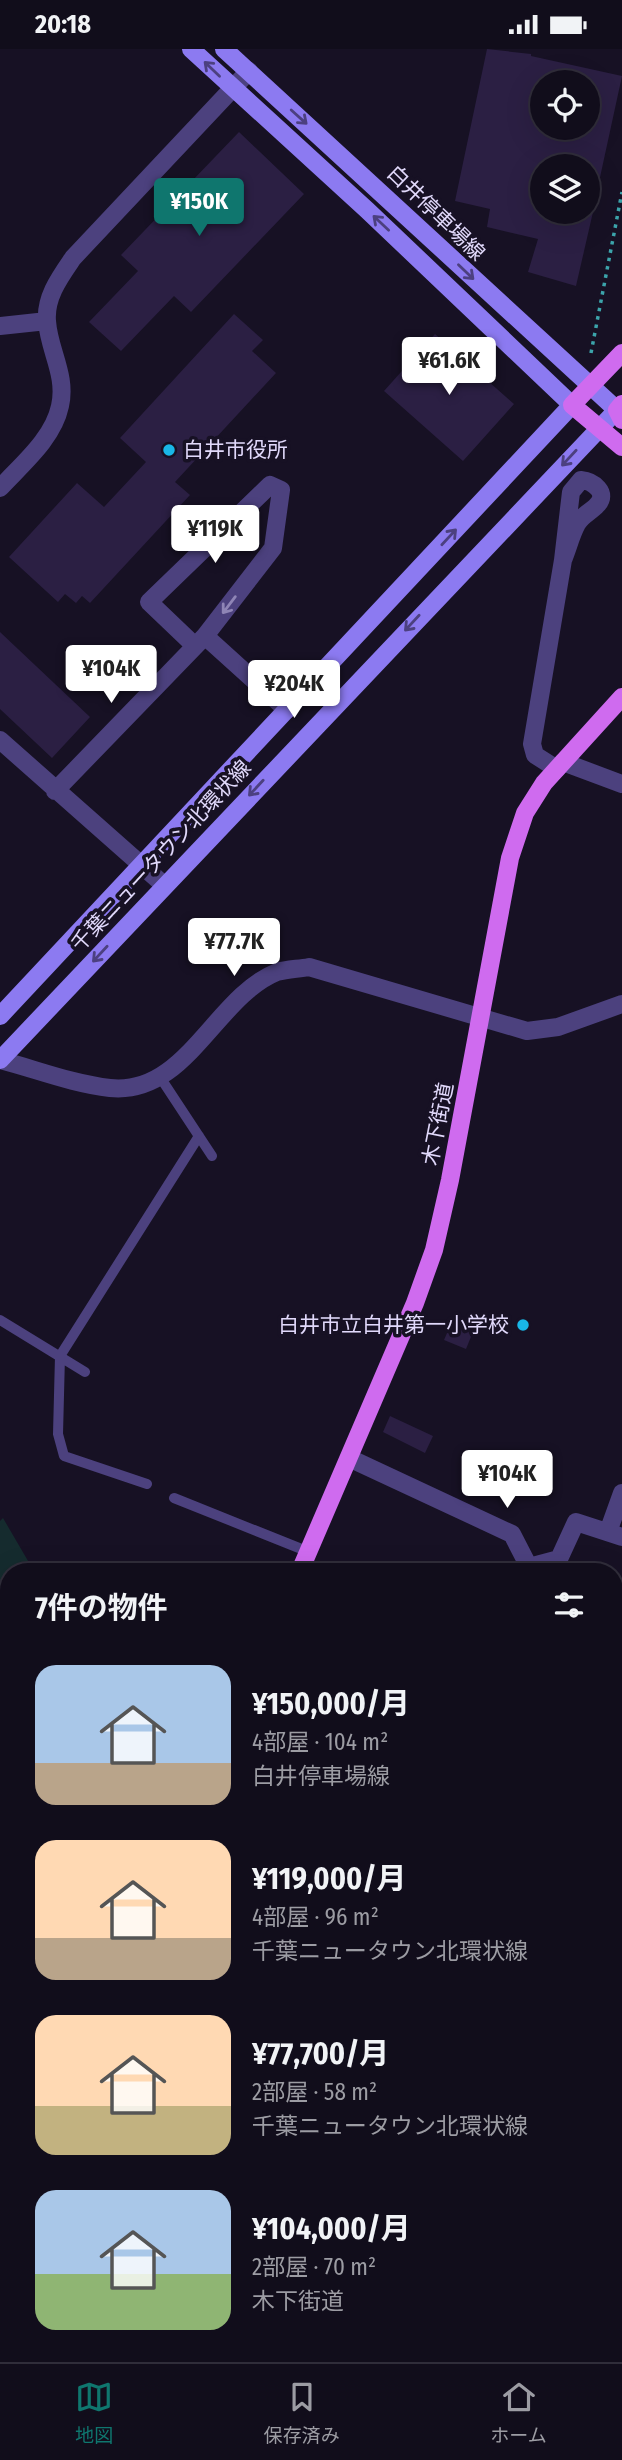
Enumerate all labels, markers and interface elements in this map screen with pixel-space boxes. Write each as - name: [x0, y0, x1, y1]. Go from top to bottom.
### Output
- text: 20:18: [35, 9, 91, 40]
- one-way arrow: [203, 61, 220, 78]
- map controls: [530, 70, 600, 224]
- button: locate: [530, 70, 600, 140]
- one-way arrow: [290, 109, 308, 125]
- button: layers: [530, 154, 600, 224]
- street label: 白井停車場線: [382, 160, 490, 266]
- pin: ¥150K: [150, 179, 248, 238]
- text: ¥150K: [170, 187, 228, 215]
- one-way arrow: [373, 214, 390, 231]
- one-way arrow: [457, 264, 474, 281]
- pin: ¥61.6K: [392, 337, 506, 397]
- text: ¥61.6K: [418, 346, 480, 374]
- place label: 白井市役所: [183, 437, 288, 463]
- marker: 白井市役所: [161, 442, 177, 458]
- one-way arrow: [561, 449, 577, 467]
- pin: ¥119K: [166, 505, 264, 565]
- text: ¥119K: [187, 514, 243, 542]
- one-way arrow: [441, 529, 458, 546]
- one-way arrow: [222, 595, 237, 614]
- one-way arrow: [404, 614, 421, 631]
- pin: ¥104K: [62, 645, 160, 705]
- text: ¥104K: [82, 654, 140, 682]
- pin: ¥204K: [245, 661, 343, 720]
- text: ¥204K: [264, 669, 324, 697]
- street label: 千葉ニュータウン北環状線: [66, 755, 256, 957]
- one-way arrow: [247, 780, 264, 797]
- pin: ¥77.7K: [177, 919, 291, 978]
- text: ¥77.7K: [204, 927, 264, 955]
- one-way arrow: [91, 945, 108, 962]
- street label: 木下街道: [417, 1080, 459, 1168]
- place label: 白井市立白井第一小学校: [278, 1312, 509, 1338]
- marker: 白井市立白井第一小学校: [515, 1317, 531, 1333]
- pin: ¥104K: [458, 1451, 556, 1510]
- text: ¥104K: [478, 1459, 536, 1487]
- icon: filters: [550, 1586, 588, 1624]
- text: 7件の物件: [35, 1590, 168, 1626]
- text: ¥150,000/月: [252, 1686, 410, 1722]
- icon: home: [91, 1693, 175, 1777]
- text: 4部屋 · 104 m²: [252, 1728, 388, 1756]
- text: 白井停車場線: [252, 1762, 390, 1790]
- text: ¥119,000/月: [252, 1861, 407, 1897]
- icon: home: [91, 1868, 175, 1952]
- text: 4部屋 · 96 m²: [252, 1903, 379, 1931]
- text: 千葉ニュータウン北環状線: [252, 1937, 528, 1965]
- text: ¥77,700/月: [252, 2036, 389, 2072]
- icon: home: [91, 2043, 175, 2127]
- text: 2部屋 · 58 m²: [252, 2078, 377, 2106]
- text: 千葉ニュータウン北環状線: [252, 2112, 528, 2140]
- text: ¥104,000/月: [252, 2211, 411, 2247]
- icon: home: [91, 2218, 175, 2302]
- text: 2部屋 · 70 m²: [252, 2253, 376, 2281]
- text: 木下街道: [252, 2287, 344, 2315]
- tab: 地図: [75, 2378, 113, 2447]
- tab: 保存済み: [264, 2378, 340, 2447]
- tab: ホーム: [490, 2378, 547, 2447]

